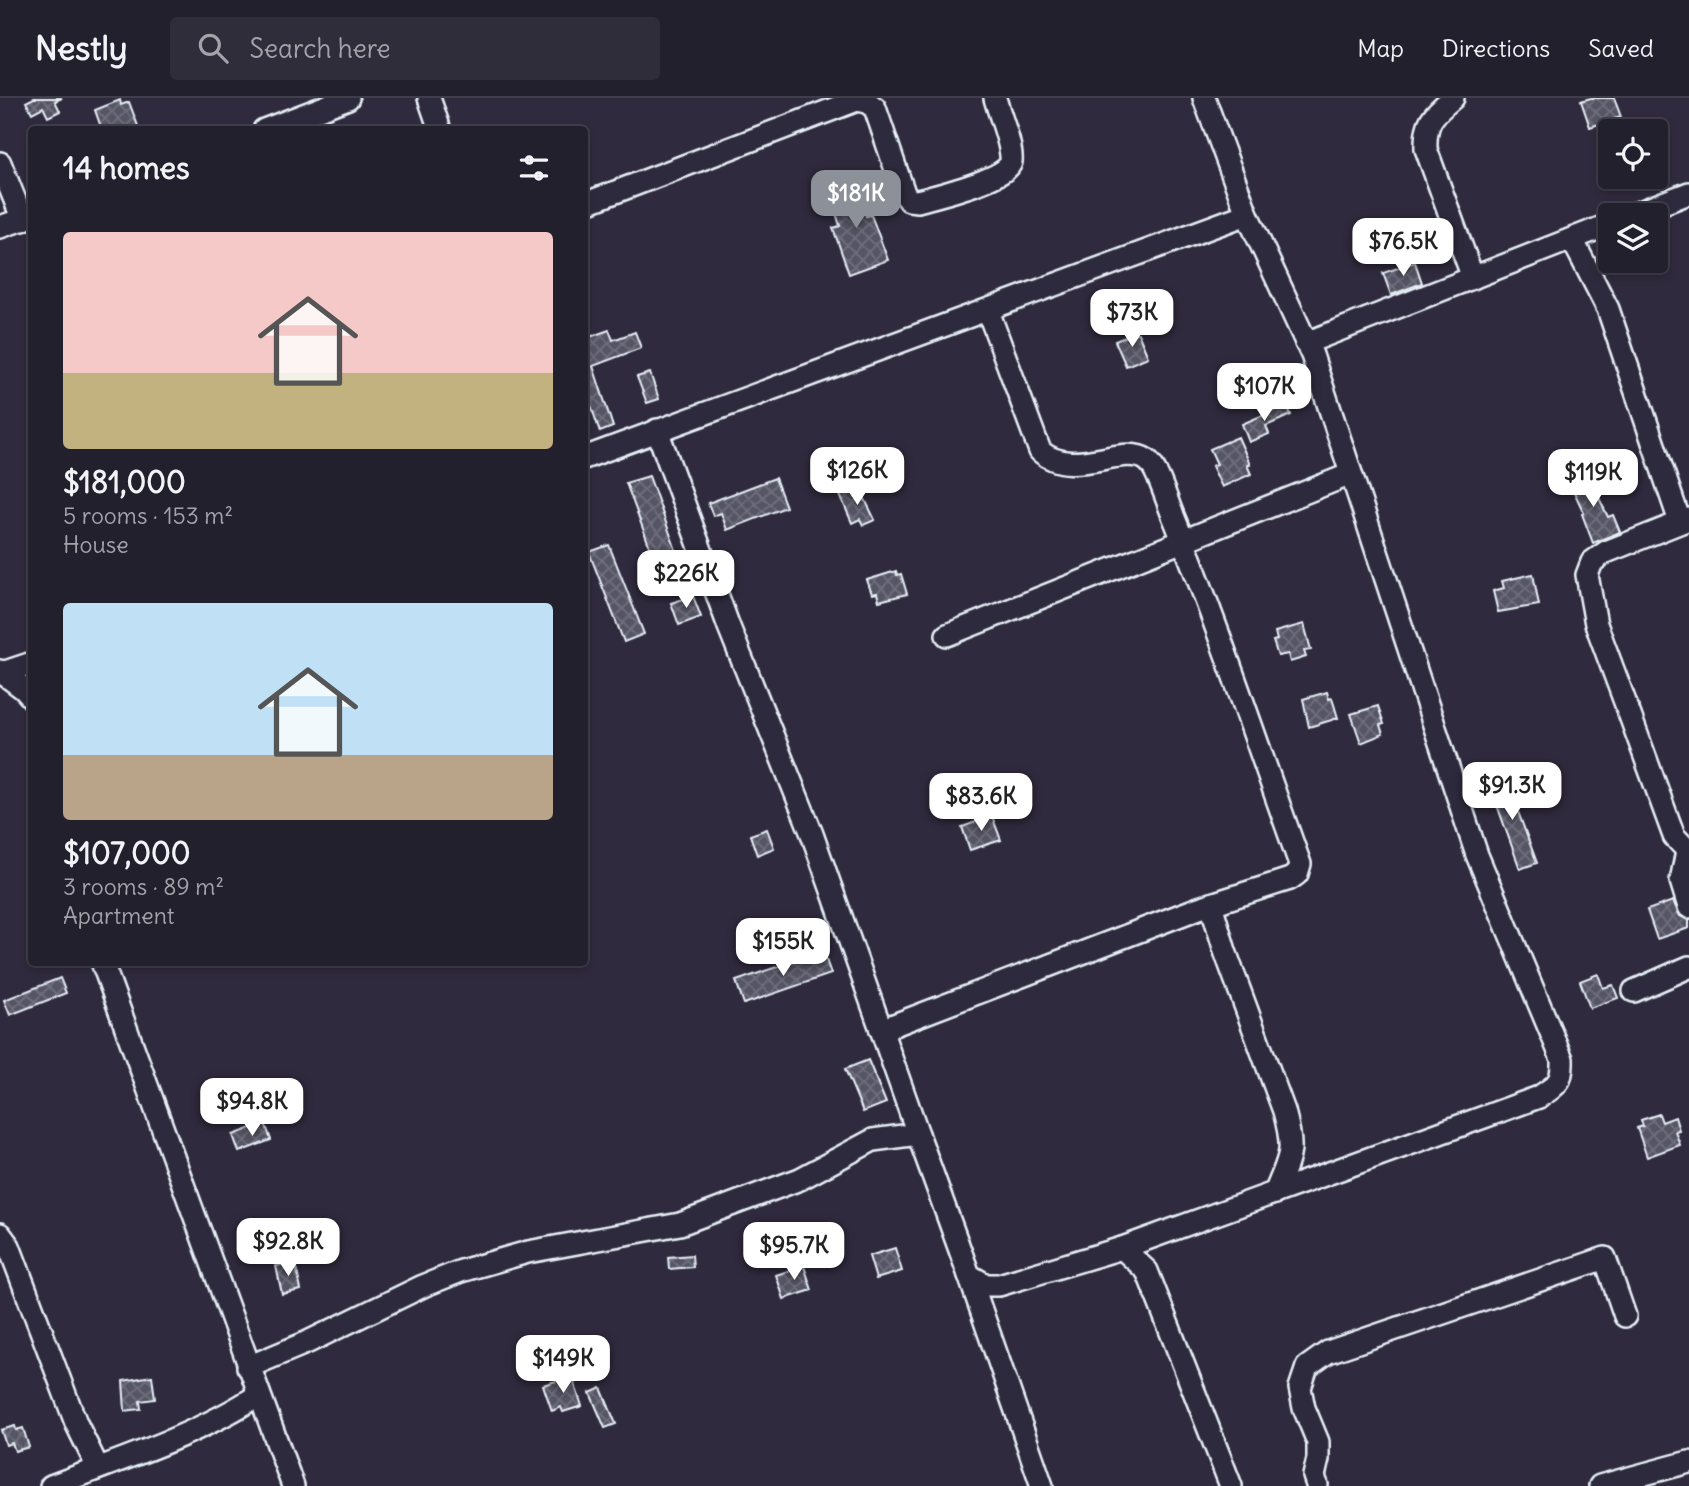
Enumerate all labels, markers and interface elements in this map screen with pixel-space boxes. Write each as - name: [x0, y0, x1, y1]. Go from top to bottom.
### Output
- search box: [170, 17, 660, 80]
- text: Nestly: [35, 27, 128, 69]
- icon: search: [194, 29, 232, 67]
- text: Search here: [250, 32, 391, 65]
- text: Map: [1357, 33, 1404, 63]
- text: Directions: [1442, 33, 1550, 63]
- text: Saved: [1588, 33, 1654, 63]
- map controls: [1598, 119, 1668, 273]
- button: locate: [1598, 119, 1668, 189]
- text: 14 homes: [63, 149, 190, 187]
- icon: filters: [515, 149, 553, 187]
- pin: $181K: [807, 170, 905, 230]
- text: $181K: [827, 178, 885, 207]
- button: layers: [1598, 203, 1668, 273]
- pin: $76.5K: [1346, 218, 1460, 278]
- text: $76.5K: [1368, 226, 1438, 255]
- icon: home: [245, 278, 371, 404]
- pin: $73K: [1091, 289, 1173, 349]
- text: $73K: [1106, 297, 1158, 326]
- pin: $107K: [1215, 364, 1313, 423]
- text: $107K: [1233, 371, 1295, 400]
- pin: $126K: [808, 448, 906, 507]
- pin: $119K: [1544, 450, 1642, 509]
- text: $126K: [826, 455, 888, 484]
- text: $119K: [1564, 457, 1622, 486]
- text: $181,000: [63, 463, 186, 501]
- text: 5 rooms · 153 m²: [63, 501, 233, 530]
- text: House: [63, 530, 129, 559]
- pin: $226K: [637, 550, 735, 610]
- text: $226K: [653, 558, 719, 587]
- icon: home: [245, 649, 371, 775]
- pin: $91.3K: [1455, 762, 1569, 822]
- text: $91.3K: [1478, 770, 1546, 799]
- pin: $83.6K: [924, 774, 1038, 833]
- text: $83.6K: [945, 781, 1017, 810]
- text: $107,000: [63, 834, 191, 872]
- text: 3 rooms · 89 m²: [63, 872, 224, 901]
- text: Apartment: [63, 901, 175, 930]
- pin: $155K: [734, 918, 832, 978]
- text: $155K: [752, 926, 814, 955]
- pin: $94.8K: [195, 1079, 309, 1138]
- text: $94.8K: [216, 1086, 288, 1115]
- pin: $92.8K: [231, 1218, 345, 1278]
- pin: $95.7K: [737, 1222, 851, 1282]
- text: $92.8K: [253, 1226, 323, 1255]
- text: $95.7K: [759, 1230, 829, 1259]
- pin: $149K: [514, 1336, 612, 1395]
- text: $149K: [532, 1343, 594, 1372]

